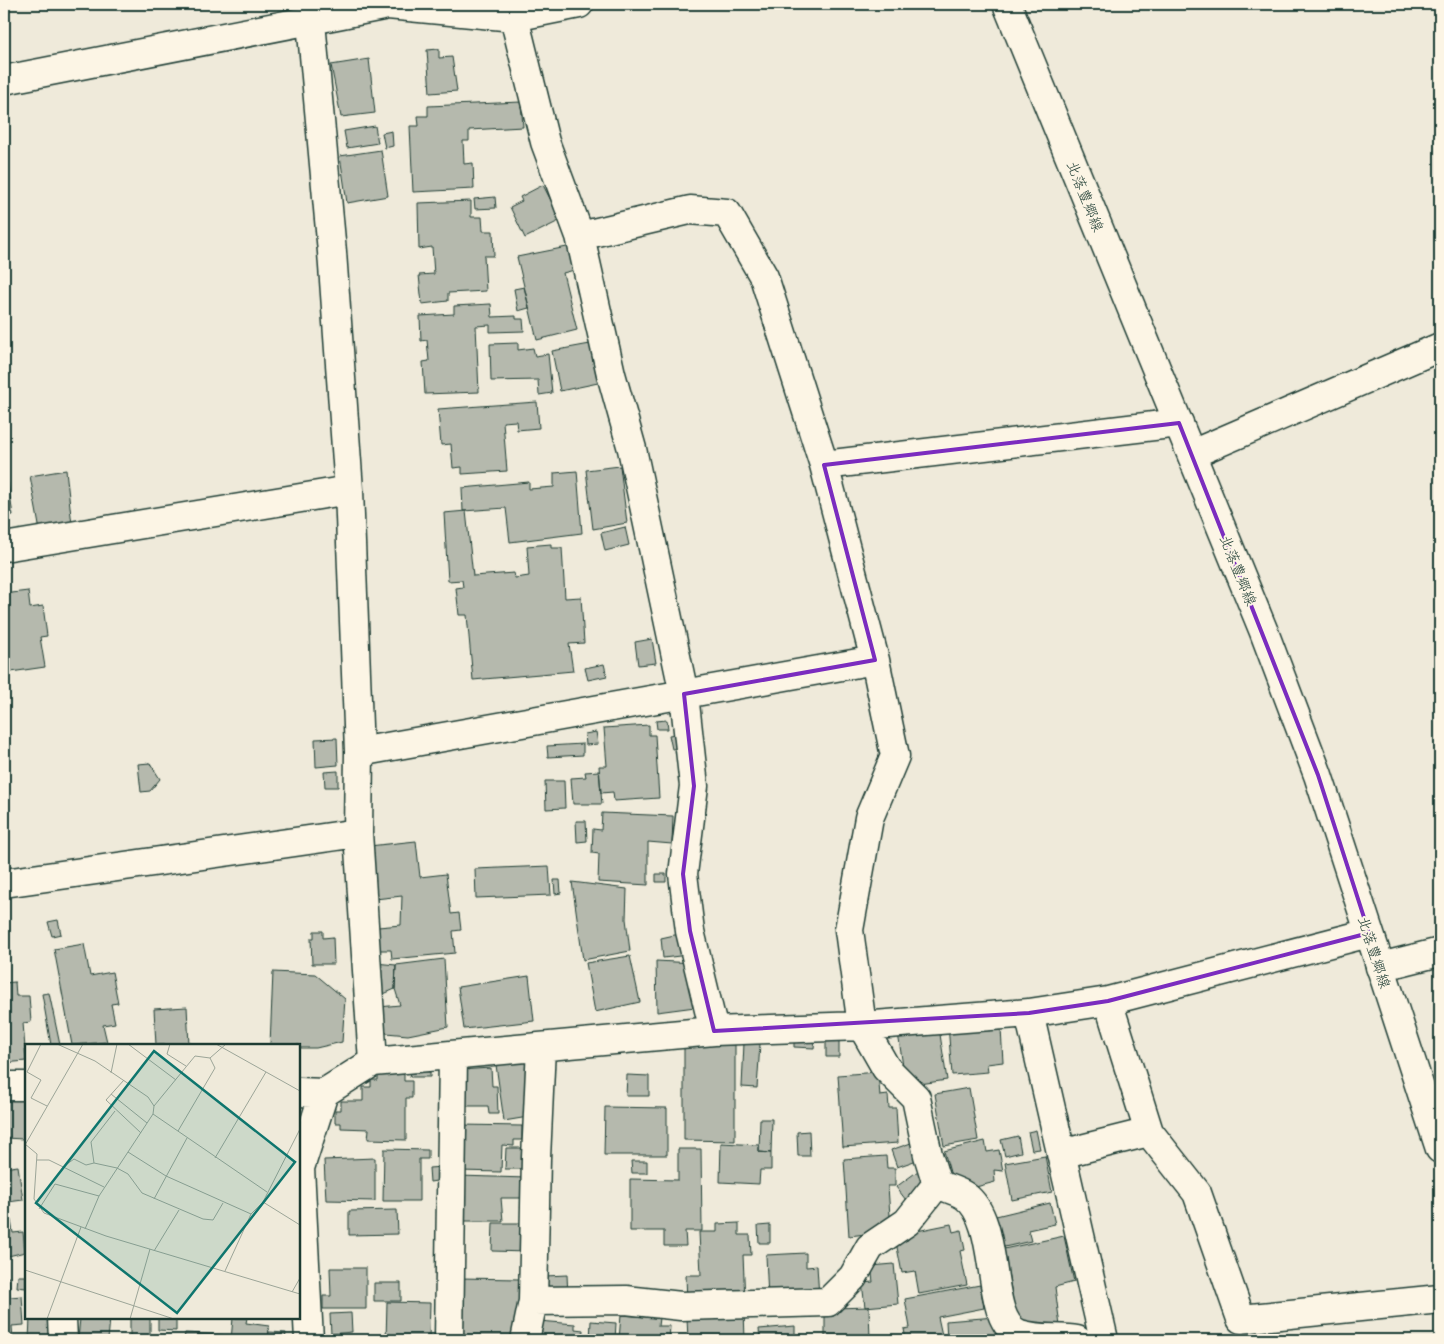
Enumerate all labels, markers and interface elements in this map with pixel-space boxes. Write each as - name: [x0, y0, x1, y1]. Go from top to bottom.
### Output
- street label: 北落豊郷線: [1063, 157, 1109, 235]
- street label: 北落豊郷線: [1216, 531, 1262, 609]
- street label: 北落豊郷線: [1354, 913, 1396, 991]
- inset map: [25, 1044, 300, 1319]

